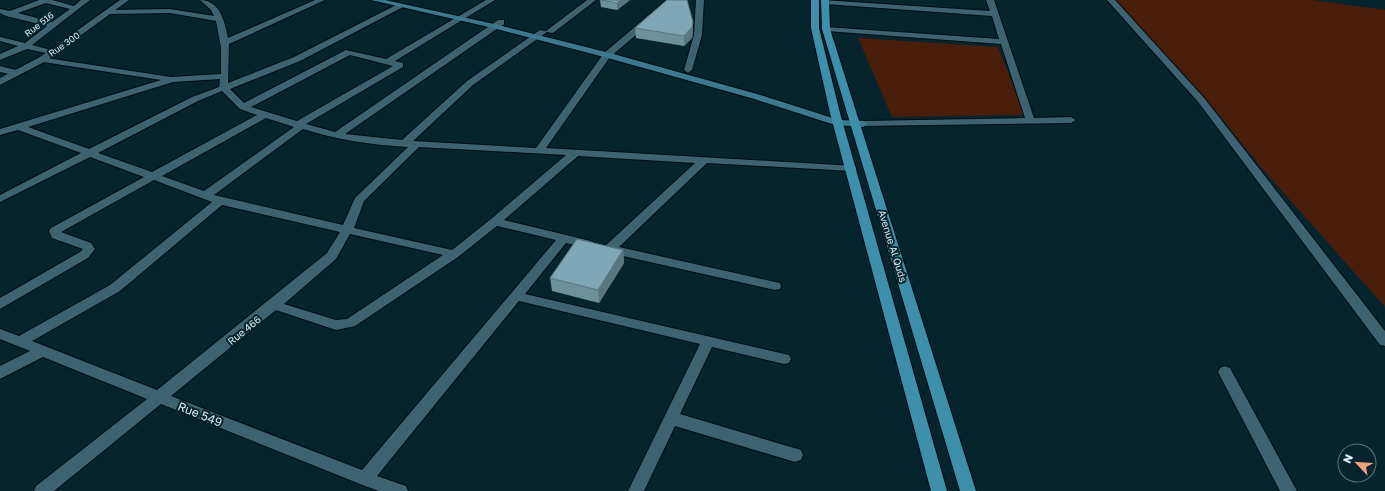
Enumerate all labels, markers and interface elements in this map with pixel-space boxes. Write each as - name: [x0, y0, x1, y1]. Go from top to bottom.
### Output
- street label: Rue 516: [22, 9, 56, 39]
- street label: Rue 300: [46, 29, 82, 59]
- street label: Avenue Al Quds: [876, 208, 910, 284]
- street label: Rue 466: [225, 313, 263, 347]
- street label: Rue 549: [176, 398, 224, 430]
- north arrow: [1337, 443, 1377, 483]
- text: N: [1340, 452, 1355, 465]

